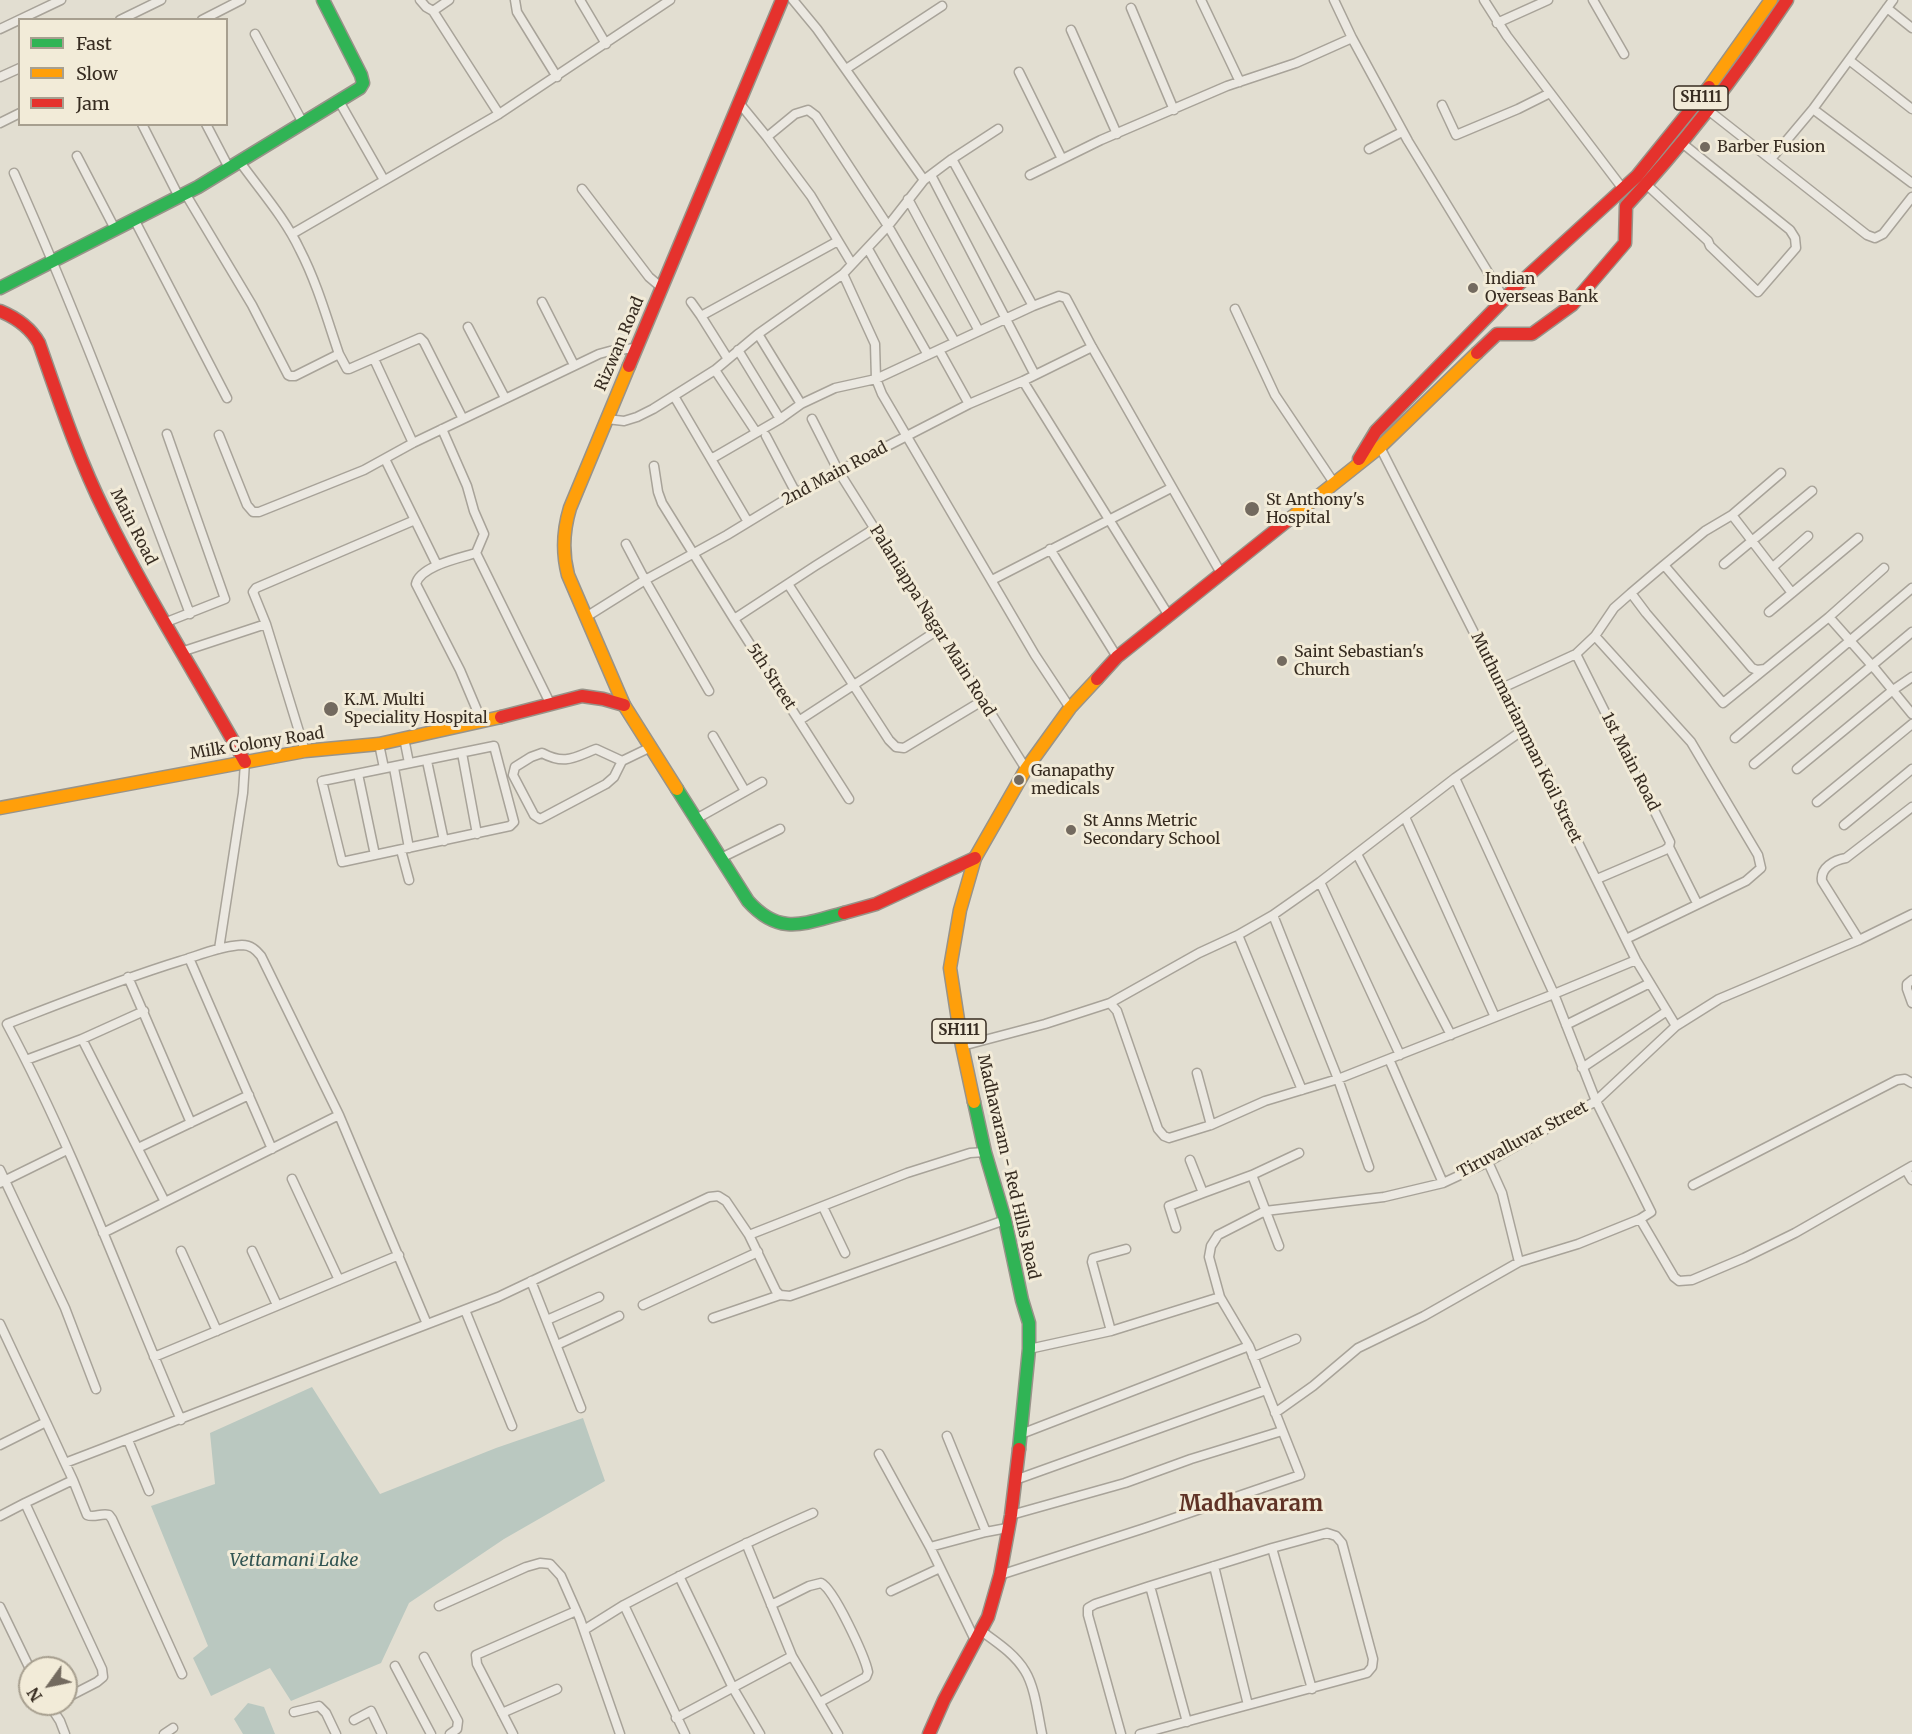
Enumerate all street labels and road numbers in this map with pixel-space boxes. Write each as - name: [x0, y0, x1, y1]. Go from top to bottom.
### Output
- road number: SH111: [1674, 86, 1728, 110]
- street label: Rizwan Road: [592, 294, 648, 394]
- street label: 2nd Main Road: [779, 438, 891, 510]
- street label: Main Road: [106, 486, 160, 568]
- street label: Palaniappa Nagar Main Road: [865, 522, 999, 720]
- street label: Muthumariamman Koil Street: [1467, 630, 1585, 846]
- street label: 5th Street: [742, 640, 800, 714]
- street label: 1st Main Road: [1597, 710, 1663, 814]
- street label: Milk Colony Road: [188, 724, 326, 764]
- road number: SH111: [932, 1019, 986, 1043]
- street label: Madhavaram - Red Hills Road: [973, 1053, 1043, 1281]
- street label: Tiruvalluvar Street: [1454, 1097, 1592, 1183]

